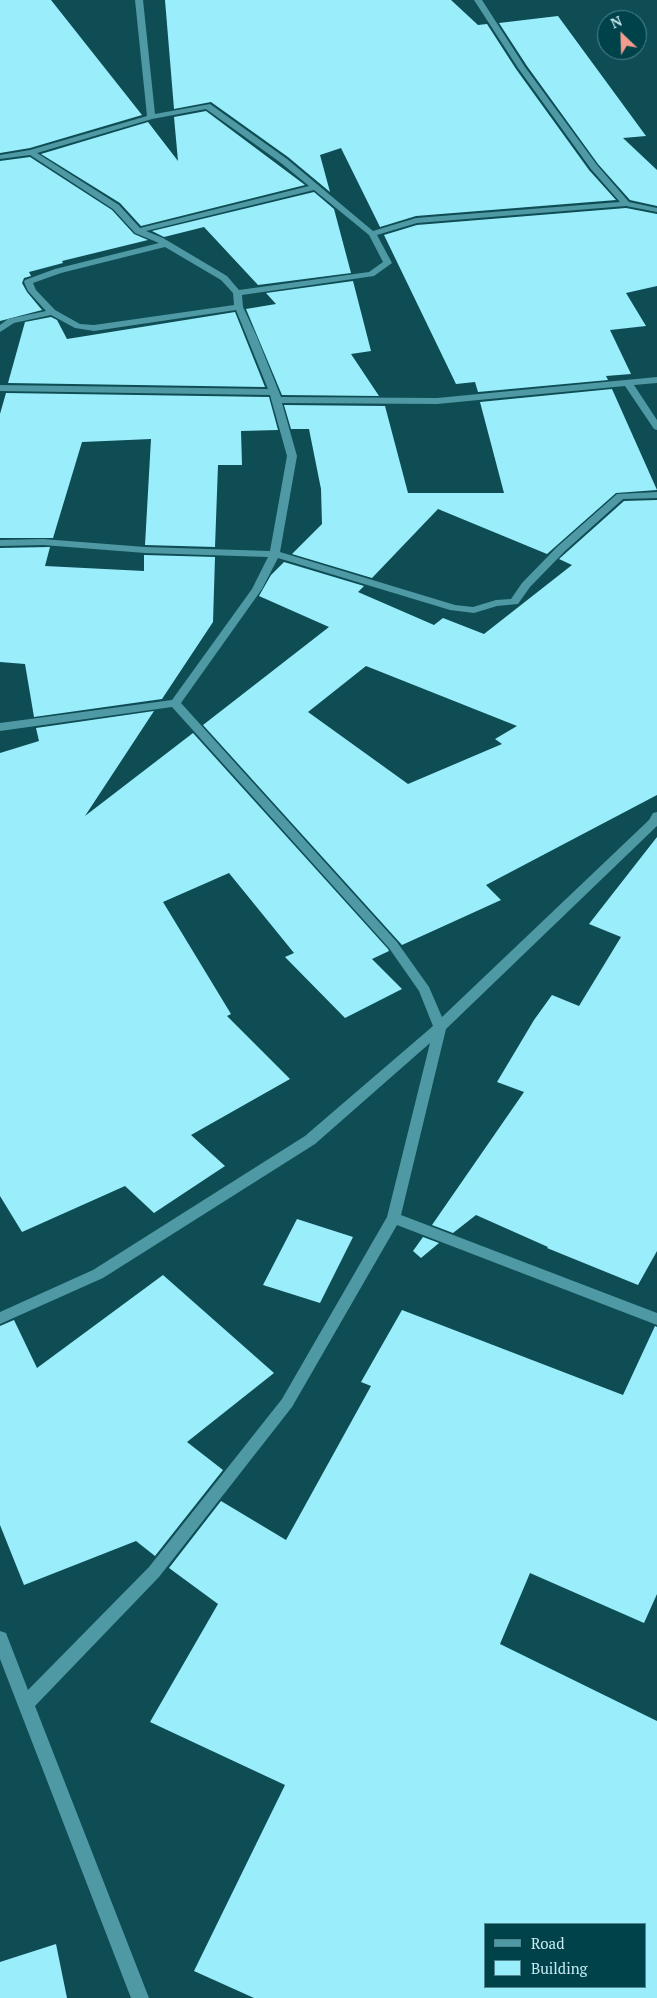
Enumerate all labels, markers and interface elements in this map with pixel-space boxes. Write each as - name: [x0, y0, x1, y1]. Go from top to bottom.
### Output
- north arrow: [597, 10, 647, 60]
- text: N: [607, 11, 625, 33]
- legend: [484, 1923, 647, 1988]
- text: Road: [531, 1933, 564, 1953]
- text: Building: [531, 1958, 588, 1978]

